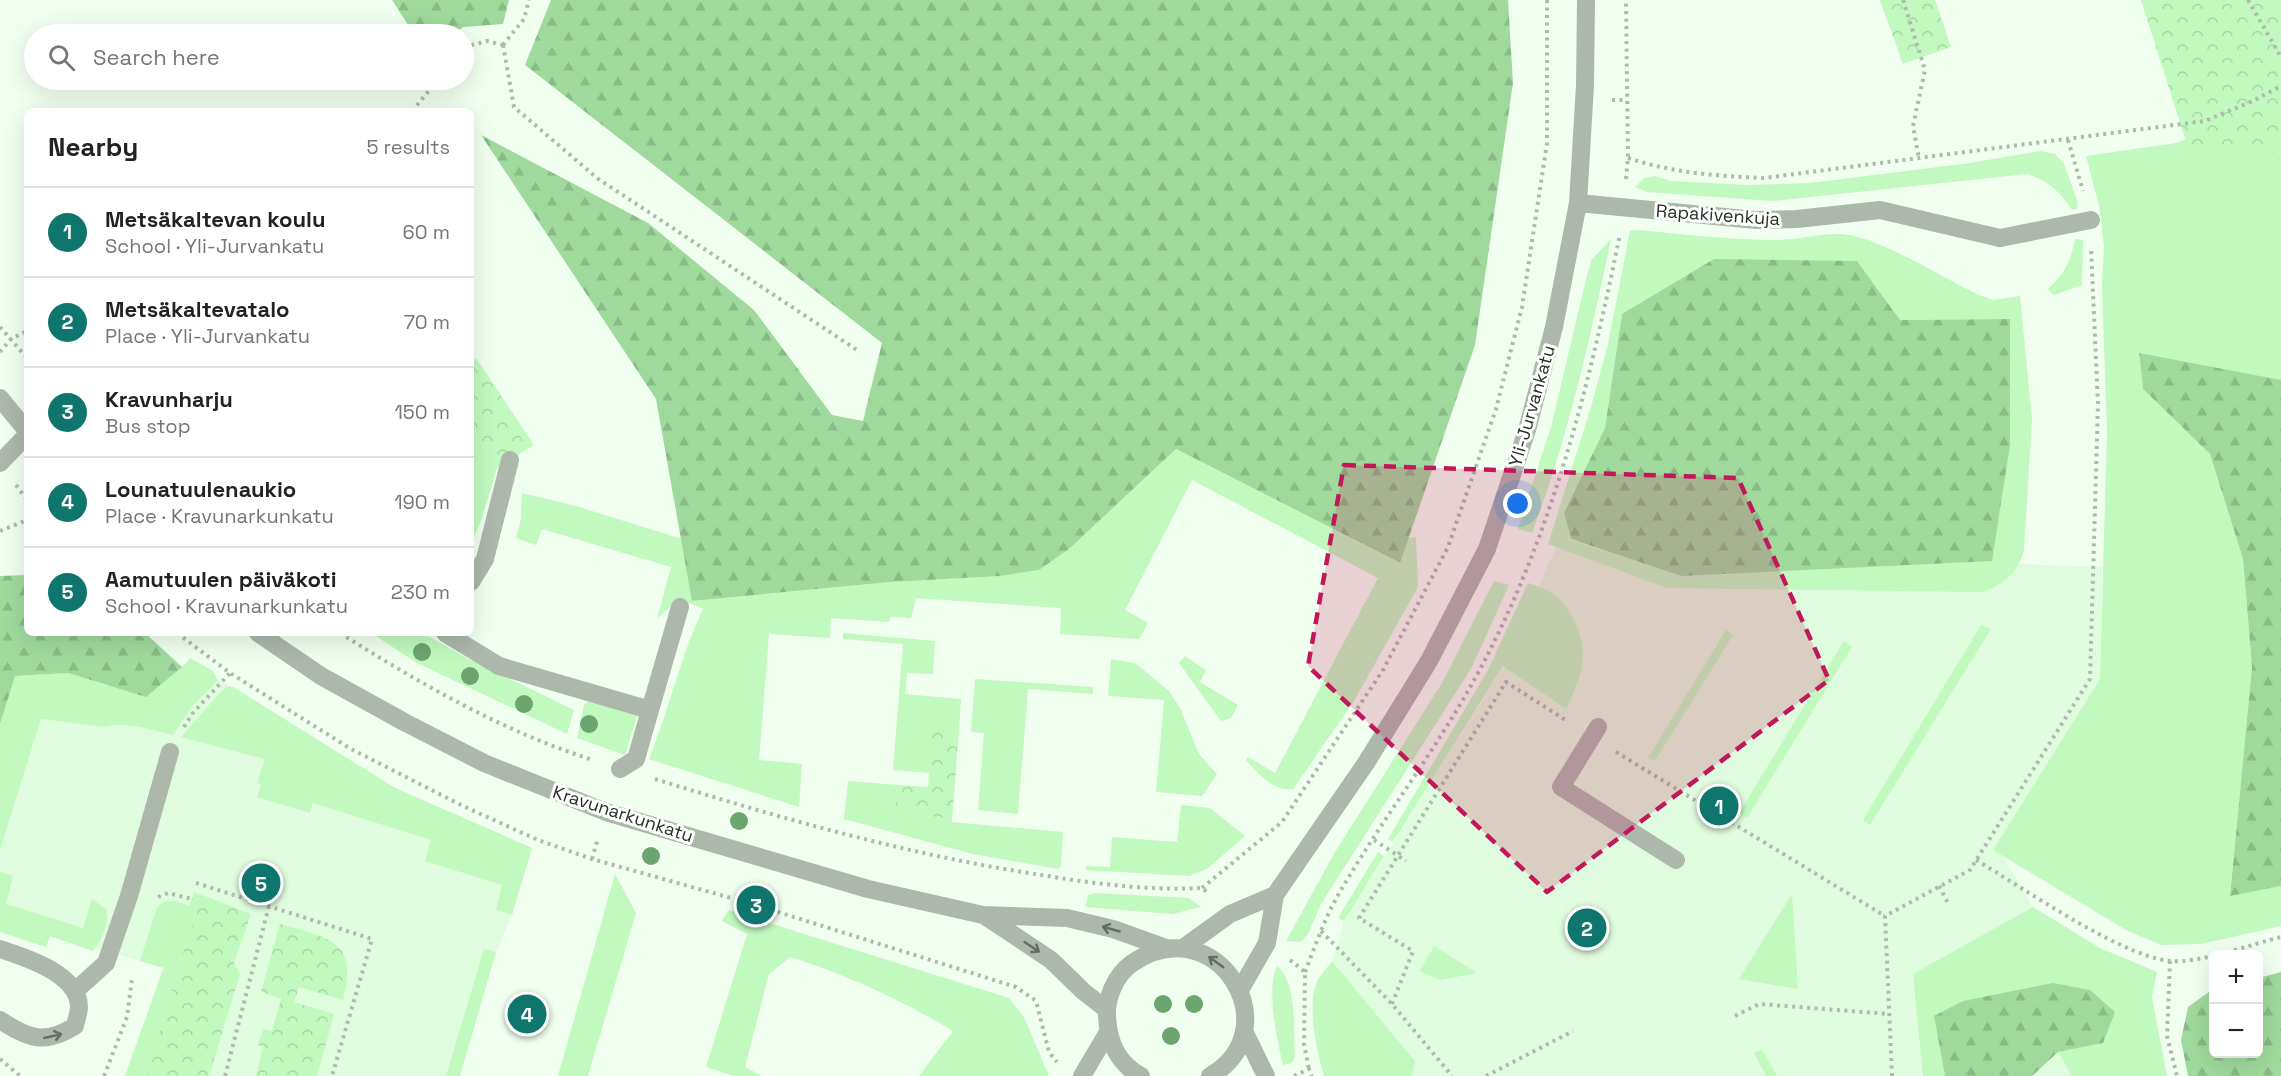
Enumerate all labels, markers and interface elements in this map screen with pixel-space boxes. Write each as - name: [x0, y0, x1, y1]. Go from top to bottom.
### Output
- search box: [24, 24, 474, 90]
- icon: search: [45, 41, 78, 74]
- text: Search here: [93, 43, 220, 71]
- text: Nearby: [48, 130, 138, 164]
- text: 5 results: [366, 134, 450, 160]
- street label: Rapakivenkuja: [1655, 199, 1781, 230]
- text: Metsäkaltevan koulu: [105, 205, 326, 233]
- text: 1: [63, 219, 72, 245]
- text: 60 m: [403, 219, 450, 245]
- text: School · Yli-Jurvankatu: [105, 233, 324, 259]
- text: Metsäkaltevatalo: [105, 295, 290, 323]
- text: 2: [62, 309, 73, 335]
- text: 70 m: [404, 309, 450, 335]
- text: Place · Yli-Jurvankatu: [105, 323, 310, 349]
- street label: Yli-Jurvankatu: [1503, 342, 1560, 469]
- text: Kravunharju: [105, 385, 233, 413]
- text: 3: [61, 399, 74, 425]
- text: 150 m: [395, 399, 450, 425]
- text: Bus stop: [105, 413, 191, 439]
- text: Lounatuulenaukio: [105, 475, 296, 503]
- text: 4: [61, 489, 74, 515]
- text: 190 m: [394, 489, 450, 515]
- your location: [1503, 489, 1532, 518]
- text: Place · Kravunarkunkatu: [105, 503, 334, 529]
- text: Aamutuulen päiväkoti: [105, 565, 337, 593]
- text: 5: [62, 579, 74, 605]
- text: 230 m: [391, 579, 450, 605]
- text: School · Kravunarkunkatu: [105, 593, 348, 619]
- street label: Kravunarkunkatu: [550, 780, 696, 847]
- pin: 1: [1700, 784, 1738, 828]
- pin: 5: [242, 860, 280, 906]
- pin: 3: [736, 882, 776, 928]
- pin: 2: [1568, 906, 1606, 950]
- one-way arrow: [1102, 923, 1121, 934]
- one-way arrow: [1023, 941, 1040, 953]
- map controls: [2209, 950, 2263, 1058]
- button: +: [2209, 950, 2263, 1004]
- one-way arrow: [1209, 956, 1225, 968]
- pin: 4: [508, 992, 546, 1036]
- button: −: [2209, 1004, 2263, 1058]
- one-way arrow: [43, 1029, 62, 1041]

